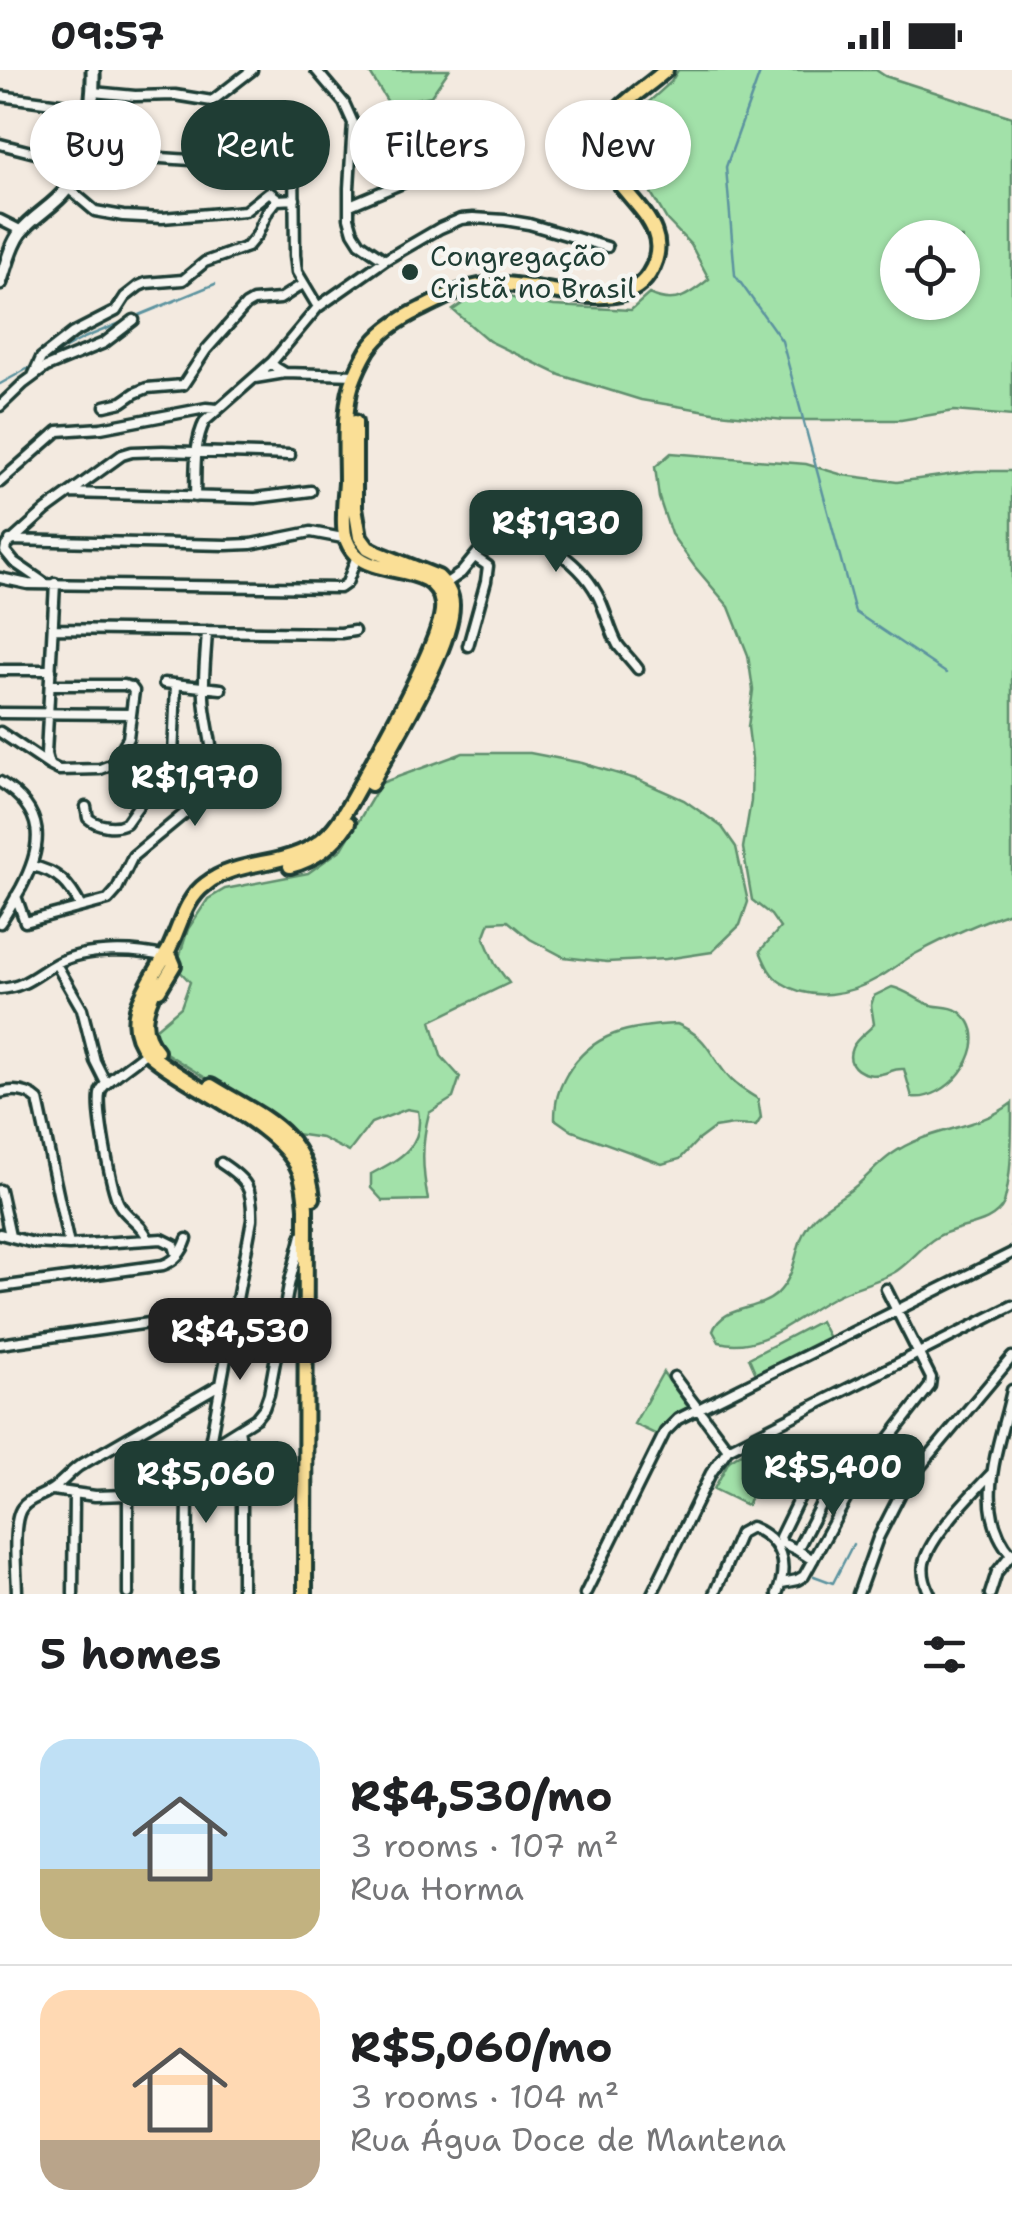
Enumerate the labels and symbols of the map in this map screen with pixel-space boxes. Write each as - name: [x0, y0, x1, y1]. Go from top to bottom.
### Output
- place label: Congregação Cristã no Brasil: [430, 237, 636, 307]
- marker: Congregação Cristã no Brasil: [399, 261, 421, 283]
- pin: R$1,930: [464, 490, 648, 575]
- pin: R$1,970: [103, 744, 287, 829]
- pin: R$4,530: [148, 1298, 332, 1383]
- pin: R$5,400: [741, 1434, 925, 1519]
- pin: R$5,060: [114, 1441, 298, 1526]

